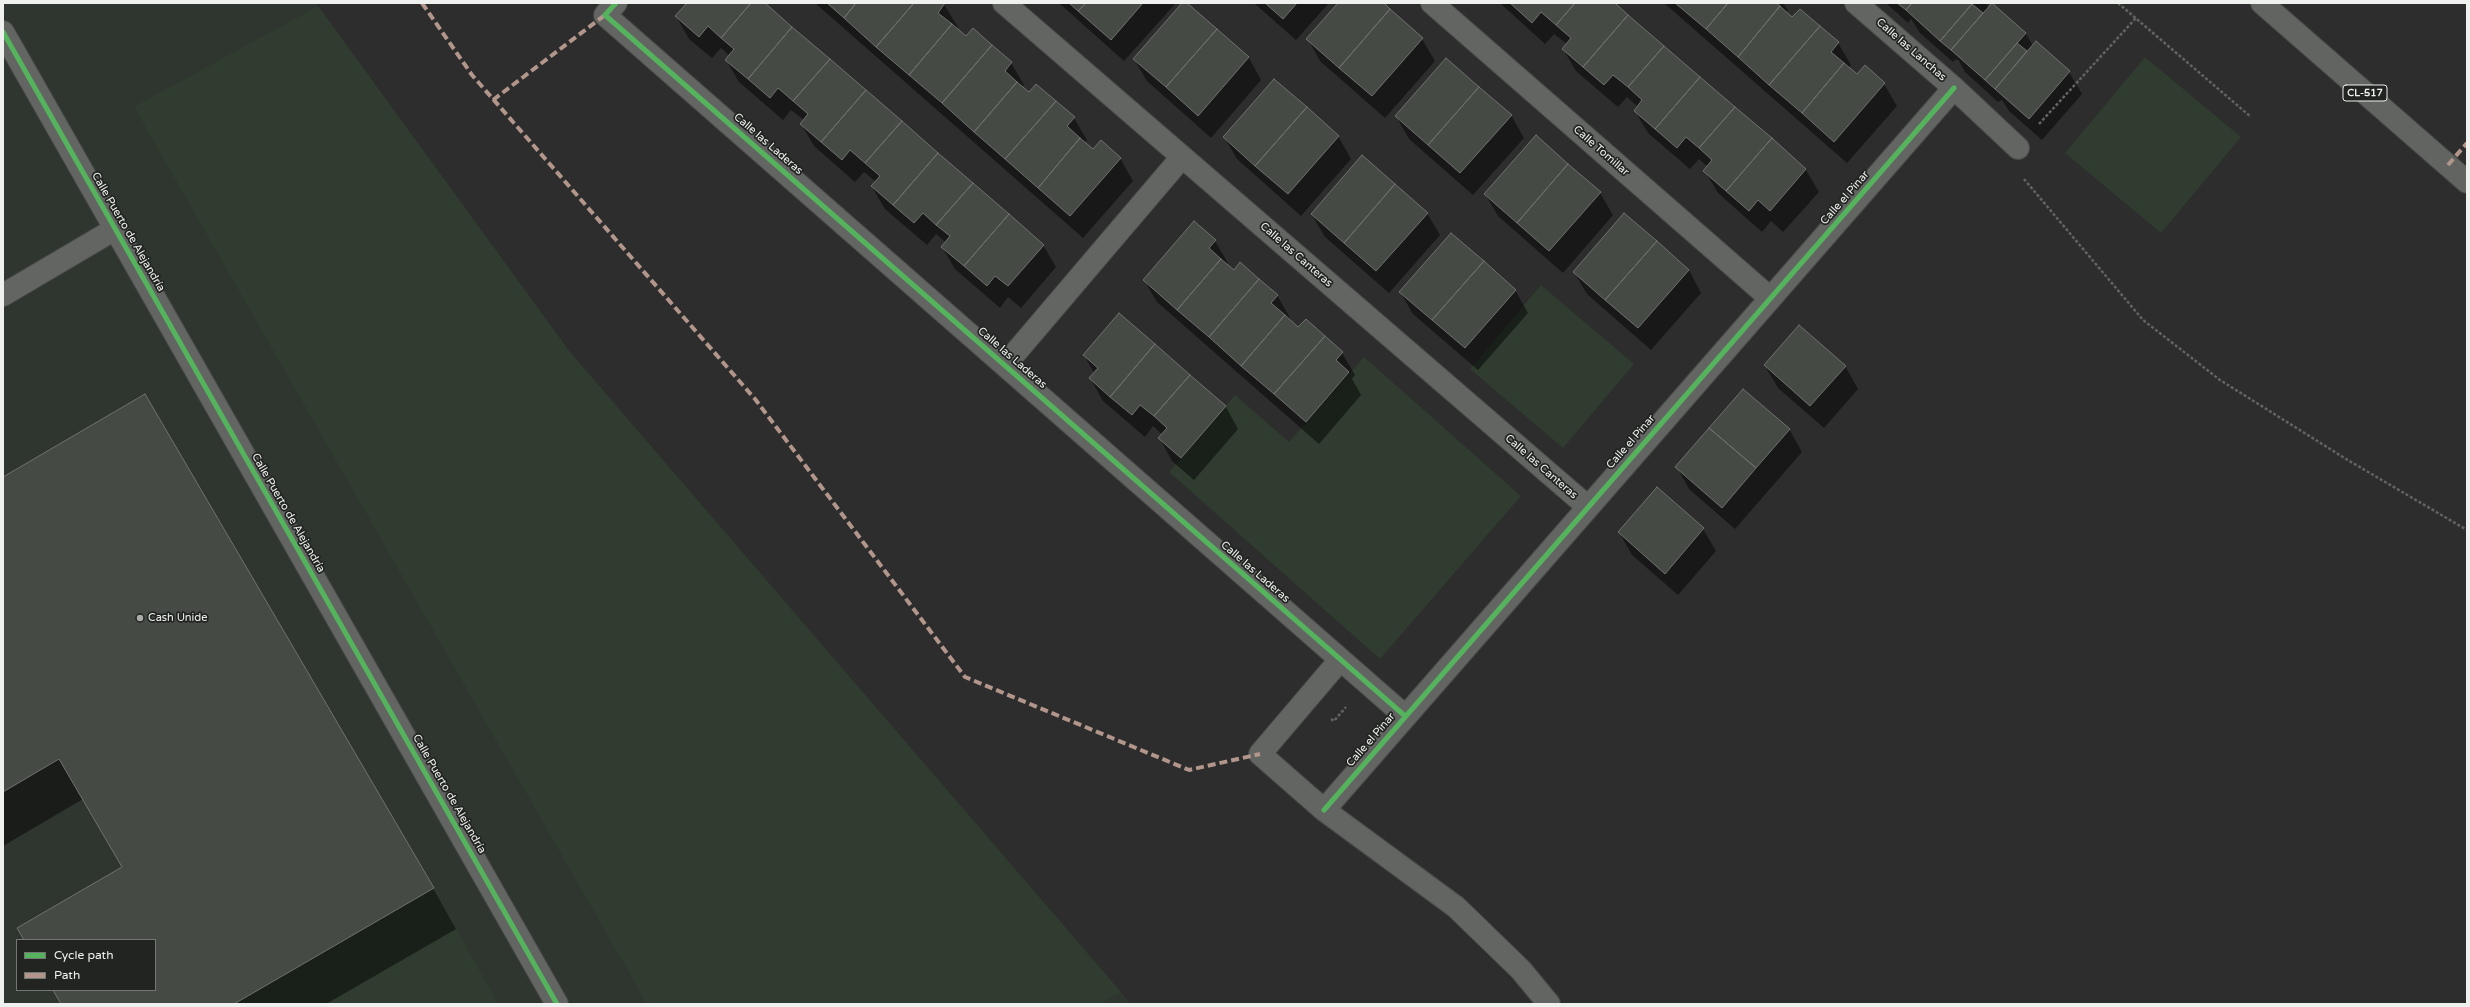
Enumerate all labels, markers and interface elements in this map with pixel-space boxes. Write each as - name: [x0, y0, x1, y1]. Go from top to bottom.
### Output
- street label: Calle las Lanchas: [1873, 16, 1949, 84]
- road number: CL-517: [2343, 85, 2387, 101]
- street label: Calle las Laderas: [731, 111, 805, 177]
- street label: Calle Tomillar: [1570, 123, 1632, 179]
- street label: Calle el Pinar: [1818, 168, 1872, 228]
- street label: Calle Puerto de Alejandría: [88, 170, 168, 294]
- street label: Calle las Canteras: [1257, 220, 1335, 290]
- street label: Calle las Laderas: [975, 325, 1049, 391]
- street label: Calle el Pinar: [1604, 412, 1658, 472]
- street label: Calle las Canteras: [1502, 432, 1580, 502]
- street label: Calle Puerto de Alejandría: [248, 451, 328, 575]
- street label: Calle las Laderas: [1218, 539, 1292, 605]
- place label: Cash Unide: [148, 611, 207, 625]
- marker: Cash Unide: [135, 613, 145, 623]
- street label: Calle el Pinar: [1344, 710, 1398, 770]
- street label: Calle Puerto de Alejandría: [409, 732, 489, 856]
- legend: [16, 939, 156, 991]
- text: Cycle path: [54, 948, 113, 962]
- text: Path: [54, 968, 80, 982]

